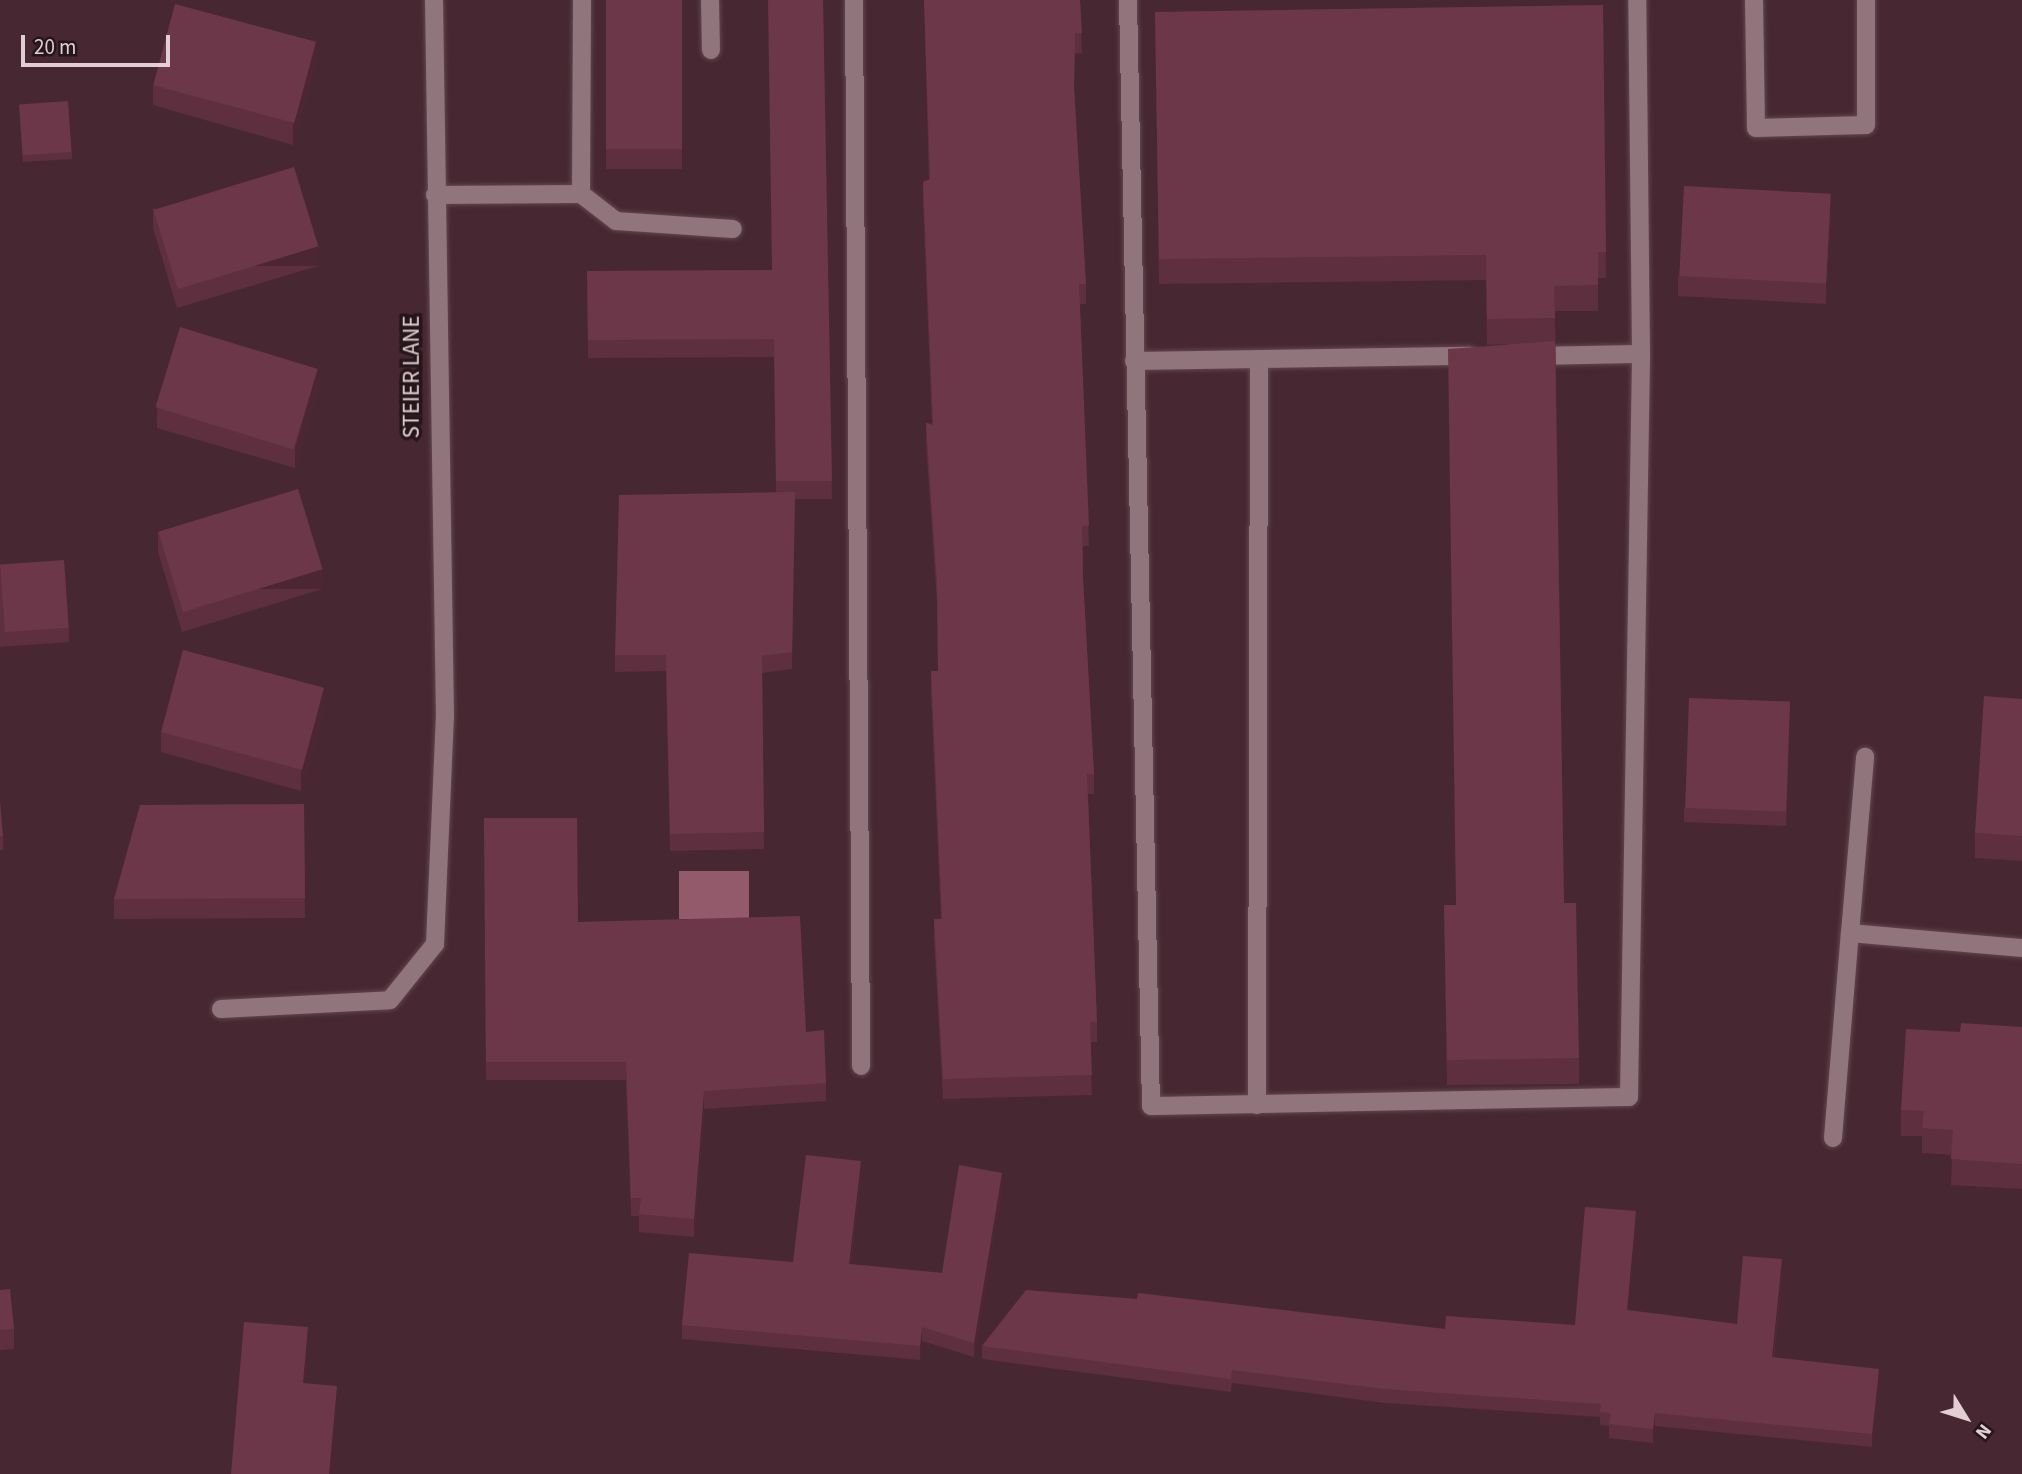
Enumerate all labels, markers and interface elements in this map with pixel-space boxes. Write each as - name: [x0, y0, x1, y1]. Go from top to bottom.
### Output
- scale bar: [24, 21, 173, 65]
- text: 20 m: [34, 32, 76, 62]
- street label: STEIER LANE: [398, 316, 426, 438]
- north arrow: [1931, 1383, 2001, 1453]
- text: N: [1968, 1418, 1997, 1445]

